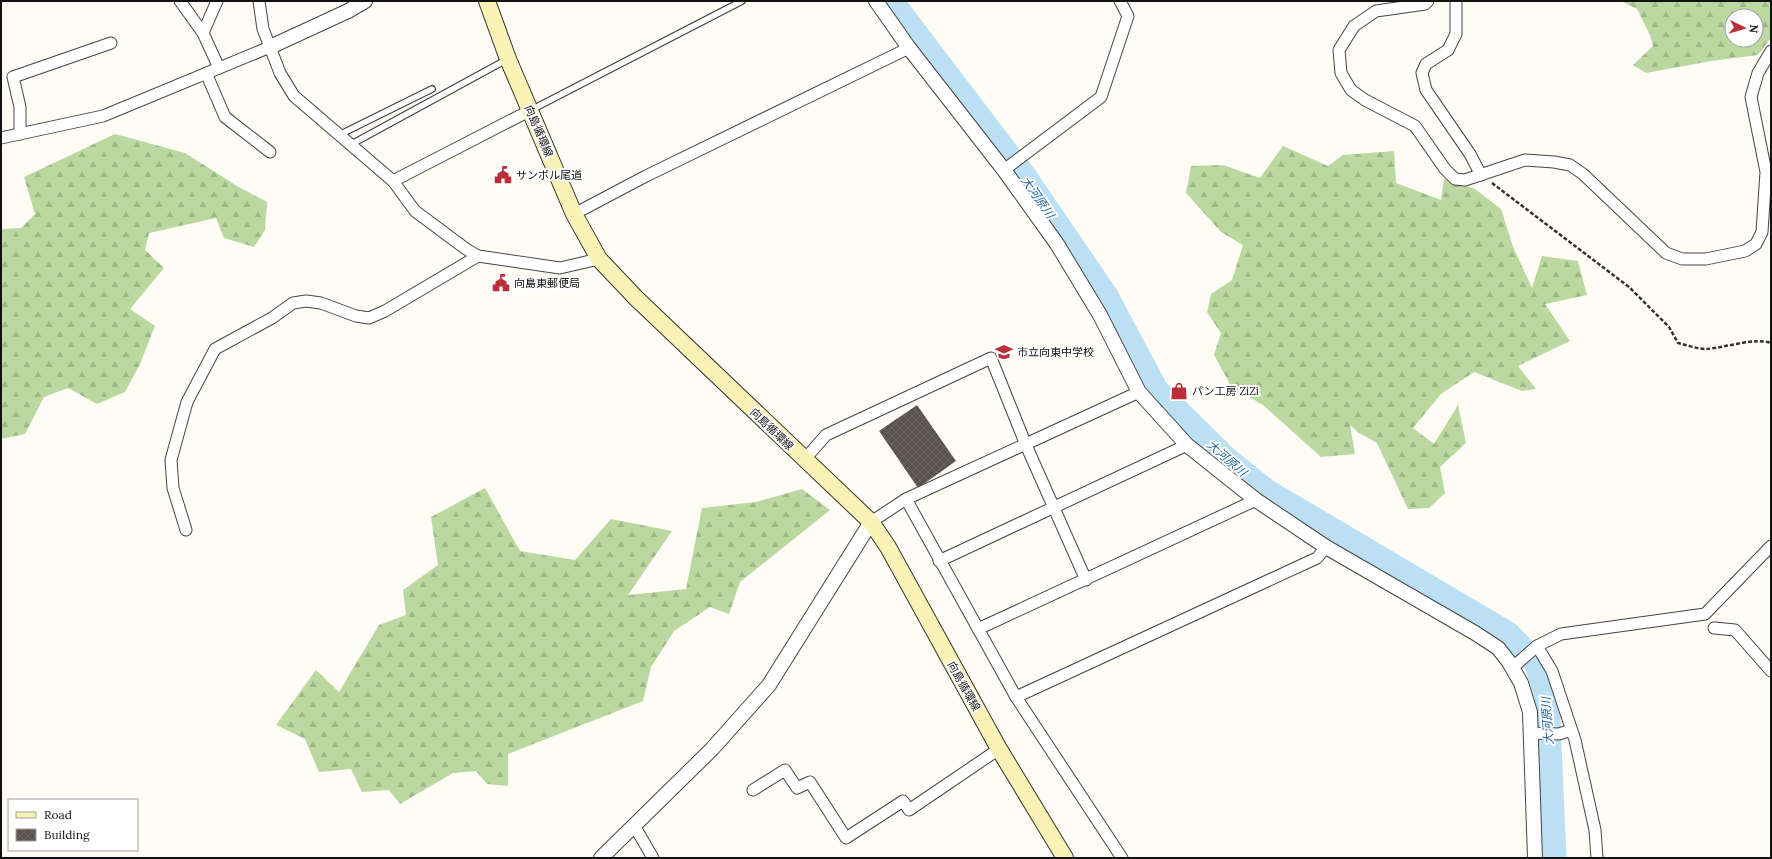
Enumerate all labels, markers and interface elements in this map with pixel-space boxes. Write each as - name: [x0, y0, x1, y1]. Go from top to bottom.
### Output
- north arrow: [1724, 8, 1764, 48]
- text: N: [1747, 24, 1761, 34]
- street label: 向島循環線: [522, 103, 556, 159]
- public building icon: サンボル尾道: [493, 165, 513, 185]
- place label: サンボル尾道: [516, 168, 582, 182]
- water label: 大河原川: [1018, 173, 1059, 223]
- public building icon: 向島東郵便局: [491, 273, 511, 293]
- place label: 向島東郵便局: [514, 276, 580, 290]
- school or university icon: 市立向東中学校: [994, 342, 1014, 362]
- place label: 市立向東中学校: [1017, 345, 1094, 359]
- shop icon: パン工房 ZiZi: [1169, 381, 1189, 401]
- place label: パン工房 ZiZi: [1192, 384, 1259, 398]
- street label: 向島循環線: [747, 405, 797, 453]
- water label: 大河原川: [1204, 437, 1252, 481]
- street label: 向島循環線: [945, 659, 983, 713]
- water label: 大河原川: [1538, 695, 1556, 745]
- legend: [8, 799, 138, 851]
- text: Road: [44, 807, 72, 822]
- text: Building: [44, 827, 90, 842]

